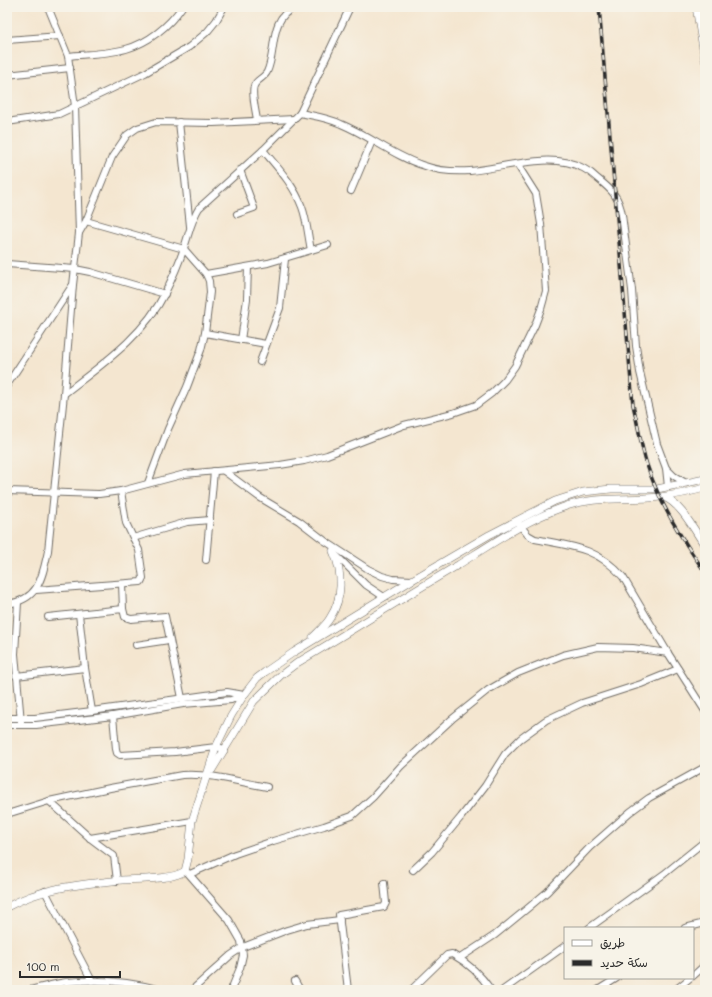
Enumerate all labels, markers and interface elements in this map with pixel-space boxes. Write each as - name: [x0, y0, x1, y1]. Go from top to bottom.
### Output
- legend: [564, 927, 694, 979]
- text: طريق: [600, 934, 625, 950]
- scale bar: [20, 953, 120, 979]
- text: سكة حديد: [600, 954, 648, 970]
- text: 100 m: [26, 958, 60, 974]

